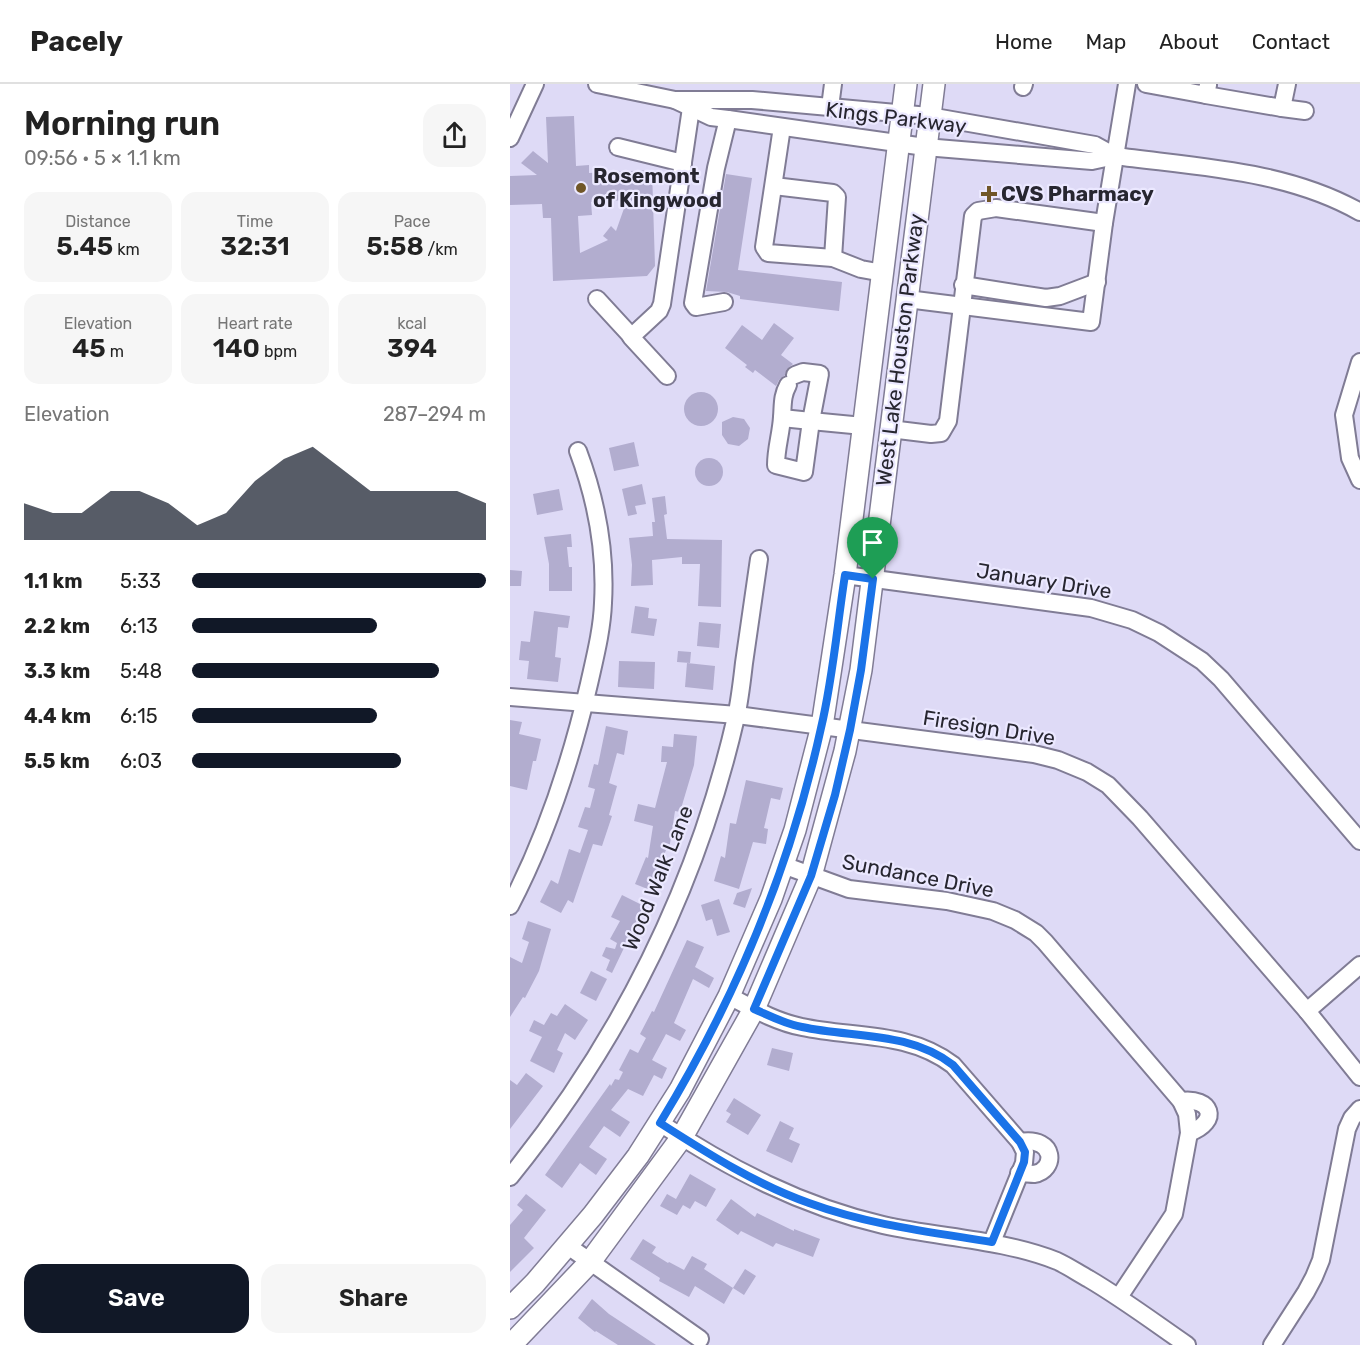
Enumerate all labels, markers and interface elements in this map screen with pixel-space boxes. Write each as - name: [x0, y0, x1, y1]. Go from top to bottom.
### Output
- text: Pacely: [30, 25, 123, 58]
- text: Home: [995, 29, 1052, 54]
- text: Map: [1085, 29, 1126, 54]
- text: About: [1159, 29, 1219, 54]
- text: Contact: [1252, 29, 1330, 54]
- street label: Kings Parkway: [824, 96, 968, 139]
- text: Morning run: [24, 104, 220, 143]
- button: share: [423, 104, 486, 167]
- text: 09:56 · 5 × 1.1 km: [24, 146, 181, 170]
- place label: Rosemont of Kingwood: [593, 163, 722, 212]
- marker: Rosemont of Kingwood: [574, 181, 588, 195]
- place label: CVS Pharmacy: [1001, 181, 1154, 206]
- marker: CVS Pharmacy: [982, 187, 996, 201]
- text: Distance: [65, 212, 131, 231]
- text: Time: [237, 212, 273, 231]
- text: Pace: [394, 212, 430, 231]
- street label: West Lake Houston Parkway: [870, 212, 929, 488]
- text: 5.45: [56, 231, 113, 262]
- text: 32:31: [220, 231, 290, 262]
- text: 5:58: [366, 231, 424, 262]
- text: km: [113, 240, 140, 259]
- text: /km: [424, 240, 458, 259]
- text: Elevation: [64, 314, 132, 333]
- text: Heart rate: [217, 314, 293, 333]
- text: kcal: [397, 314, 427, 333]
- text: 45: [72, 333, 106, 364]
- text: 140: [213, 333, 260, 364]
- text: 394: [387, 333, 437, 364]
- text: m: [106, 342, 124, 361]
- text: bpm: [260, 342, 297, 361]
- text: Elevation: [24, 402, 110, 426]
- text: 287–294 m: [383, 402, 486, 426]
- pin: [847, 517, 898, 579]
- icon: arrive: [856, 526, 889, 559]
- street label: January Drive: [975, 557, 1113, 604]
- text: 1.1 km: [24, 569, 83, 593]
- text: 5:33: [120, 569, 161, 593]
- text: 2.2 km: [24, 614, 90, 638]
- text: 6:13: [120, 614, 158, 638]
- text: 3.3 km: [24, 659, 90, 683]
- text: 5:48: [120, 659, 162, 683]
- text: 4.4 km: [24, 704, 91, 728]
- text: 6:15: [120, 704, 158, 728]
- street label: Firesign Drive: [921, 705, 1057, 750]
- text: 5.5 km: [24, 749, 90, 773]
- text: 6:03: [120, 749, 162, 773]
- street label: Wood Walk Lane: [617, 801, 698, 954]
- street label: Sundance Drive: [840, 849, 996, 902]
- button: Save: [24, 1264, 249, 1333]
- button: Share: [261, 1264, 486, 1333]

